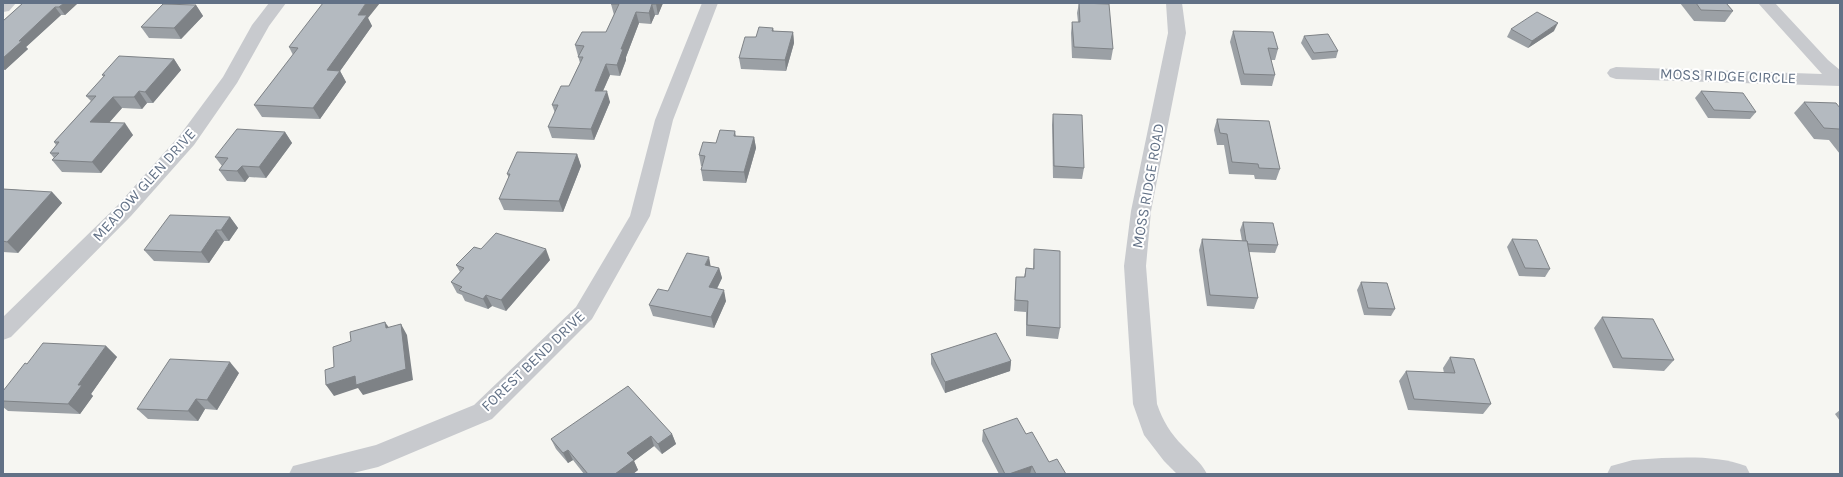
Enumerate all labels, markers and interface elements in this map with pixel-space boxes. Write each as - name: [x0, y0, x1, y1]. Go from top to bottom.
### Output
- street label: MOSS RIDGE CIRCLE: [1660, 65, 1796, 87]
- street label: MOSS RIDGE ROAD: [1128, 122, 1168, 250]
- street label: MEADOW GLEN DRIVE: [89, 125, 199, 245]
- street label: FOREST BEND DRIVE: [477, 307, 589, 415]

